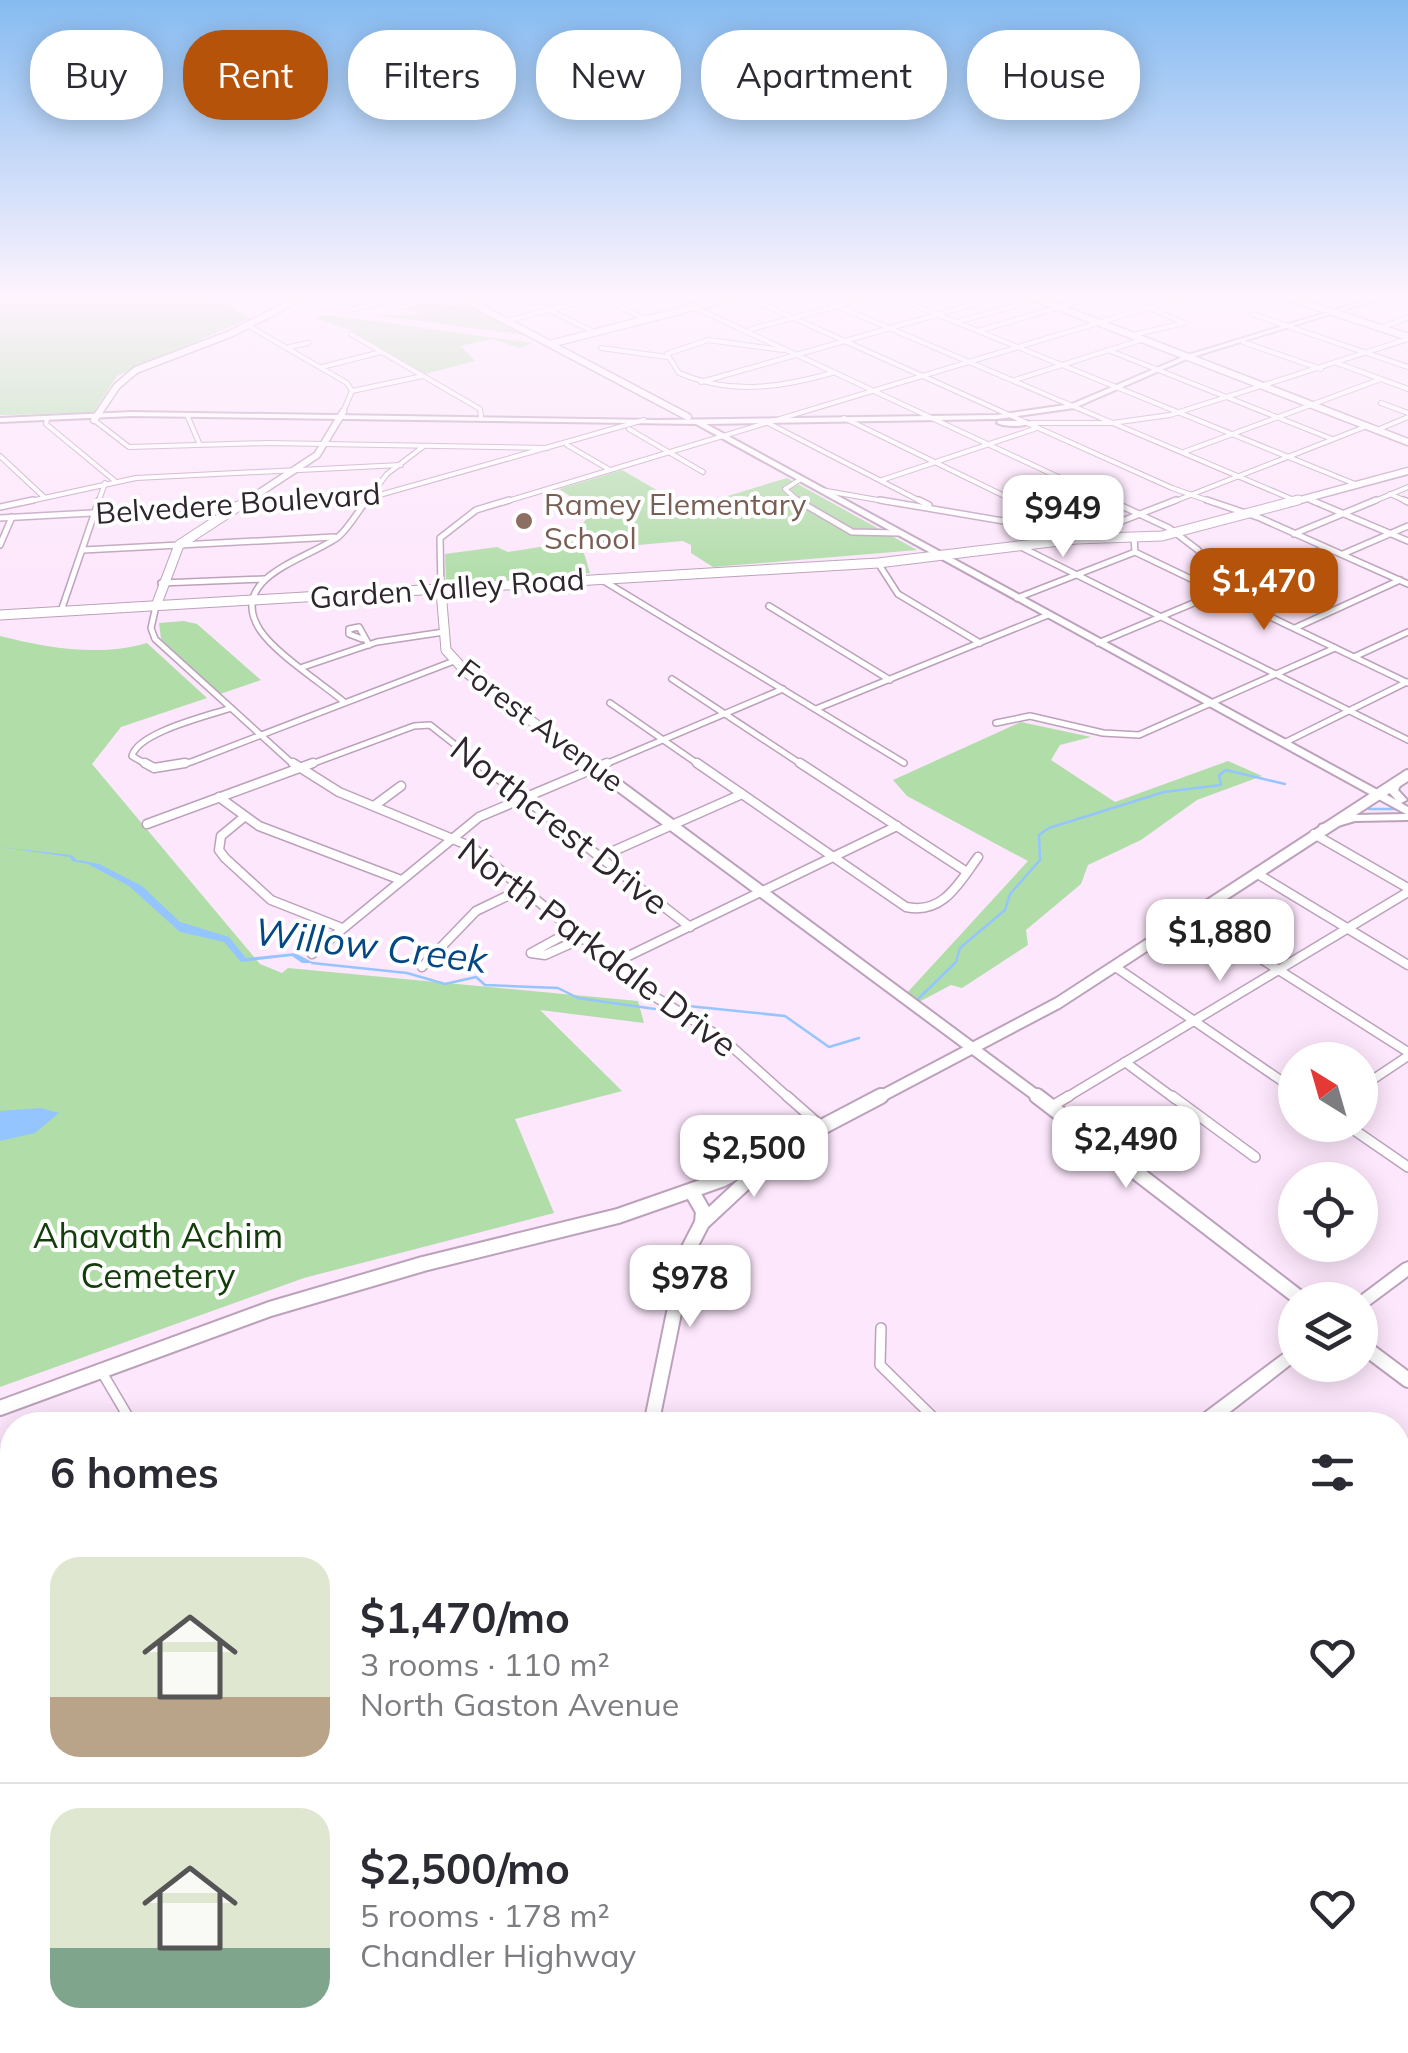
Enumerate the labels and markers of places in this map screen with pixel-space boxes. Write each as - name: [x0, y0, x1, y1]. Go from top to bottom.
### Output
- pin: $949: [1004, 475, 1122, 560]
- place label: Ramey Elementary School: [544, 485, 807, 557]
- marker: Ramey Elementary School: [513, 510, 535, 532]
- pin: $1,470: [1183, 548, 1345, 633]
- pin: $1,880: [1139, 899, 1301, 984]
- pin: $2,490: [1045, 1106, 1207, 1191]
- pin: $2,500: [673, 1115, 835, 1200]
- pin: $978: [631, 1245, 749, 1330]

